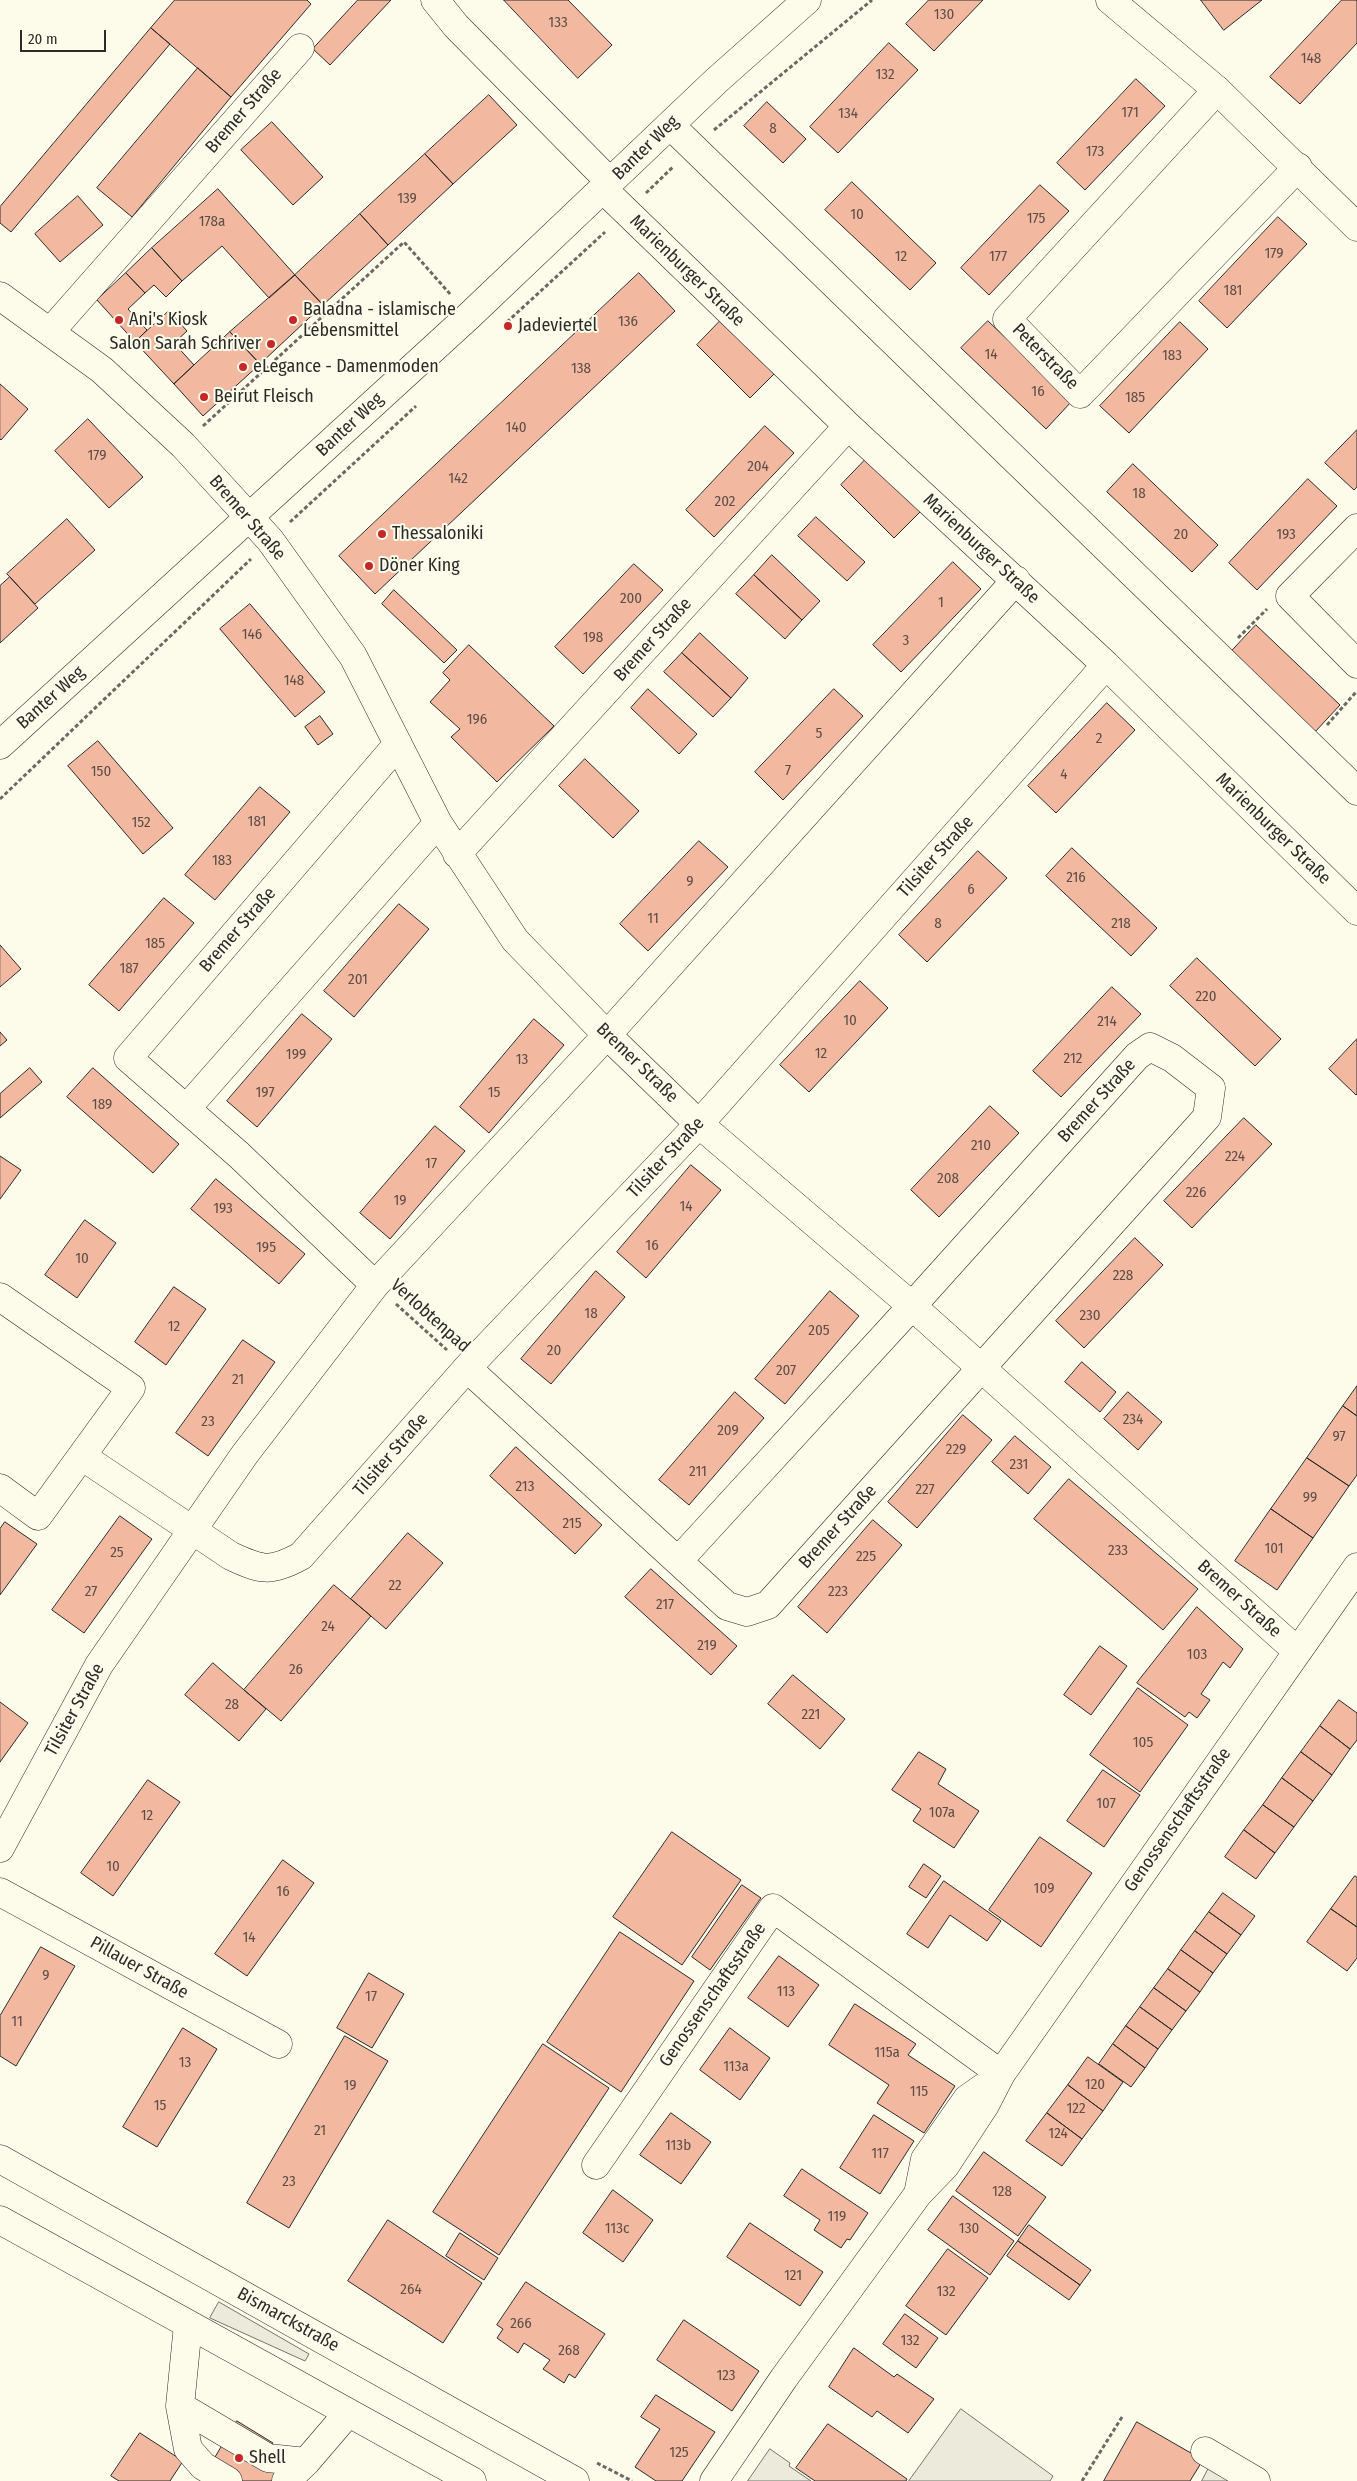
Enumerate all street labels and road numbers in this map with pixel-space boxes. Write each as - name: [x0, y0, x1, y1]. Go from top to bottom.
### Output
- street label: Bremer Straße: [201, 64, 287, 158]
- street label: Banter Weg: [608, 111, 684, 185]
- street label: Marienburger Straße: [625, 211, 749, 331]
- street label: Peterstraße: [1007, 319, 1083, 395]
- street label: Banter Weg: [312, 389, 388, 461]
- street label: Bremer Straße: [204, 471, 290, 565]
- street label: Marienburger Straße: [918, 490, 1044, 608]
- street label: Bremer Straße: [610, 594, 696, 686]
- street label: Banter Weg: [13, 662, 89, 734]
- street label: Marienburger Straße: [1211, 769, 1335, 889]
- street label: Tilsiter Straße: [894, 812, 978, 902]
- street label: Bremer Straße: [195, 883, 281, 977]
- street label: Bremer Straße: [592, 1019, 682, 1107]
- street label: Bremer Straße: [1054, 1055, 1140, 1147]
- street label: Tilsiter Straße: [623, 1113, 709, 1203]
- street label: Verlobtenpad: [386, 1275, 474, 1357]
- street label: Tilsiter Straße: [349, 1409, 433, 1501]
- street label: Bremer Straße: [795, 1481, 881, 1573]
- street label: Bremer Straße: [1193, 1556, 1285, 1642]
- street label: Tilsiter Straße: [41, 1660, 109, 1760]
- street label: Genossenschaftsstraße: [1120, 1744, 1236, 1896]
- street label: Genossenschaftsstraße: [655, 1919, 771, 2071]
- street label: Pillauer Straße: [86, 1932, 192, 2004]
- street label: Bismarckstraße: [233, 2283, 343, 2357]

